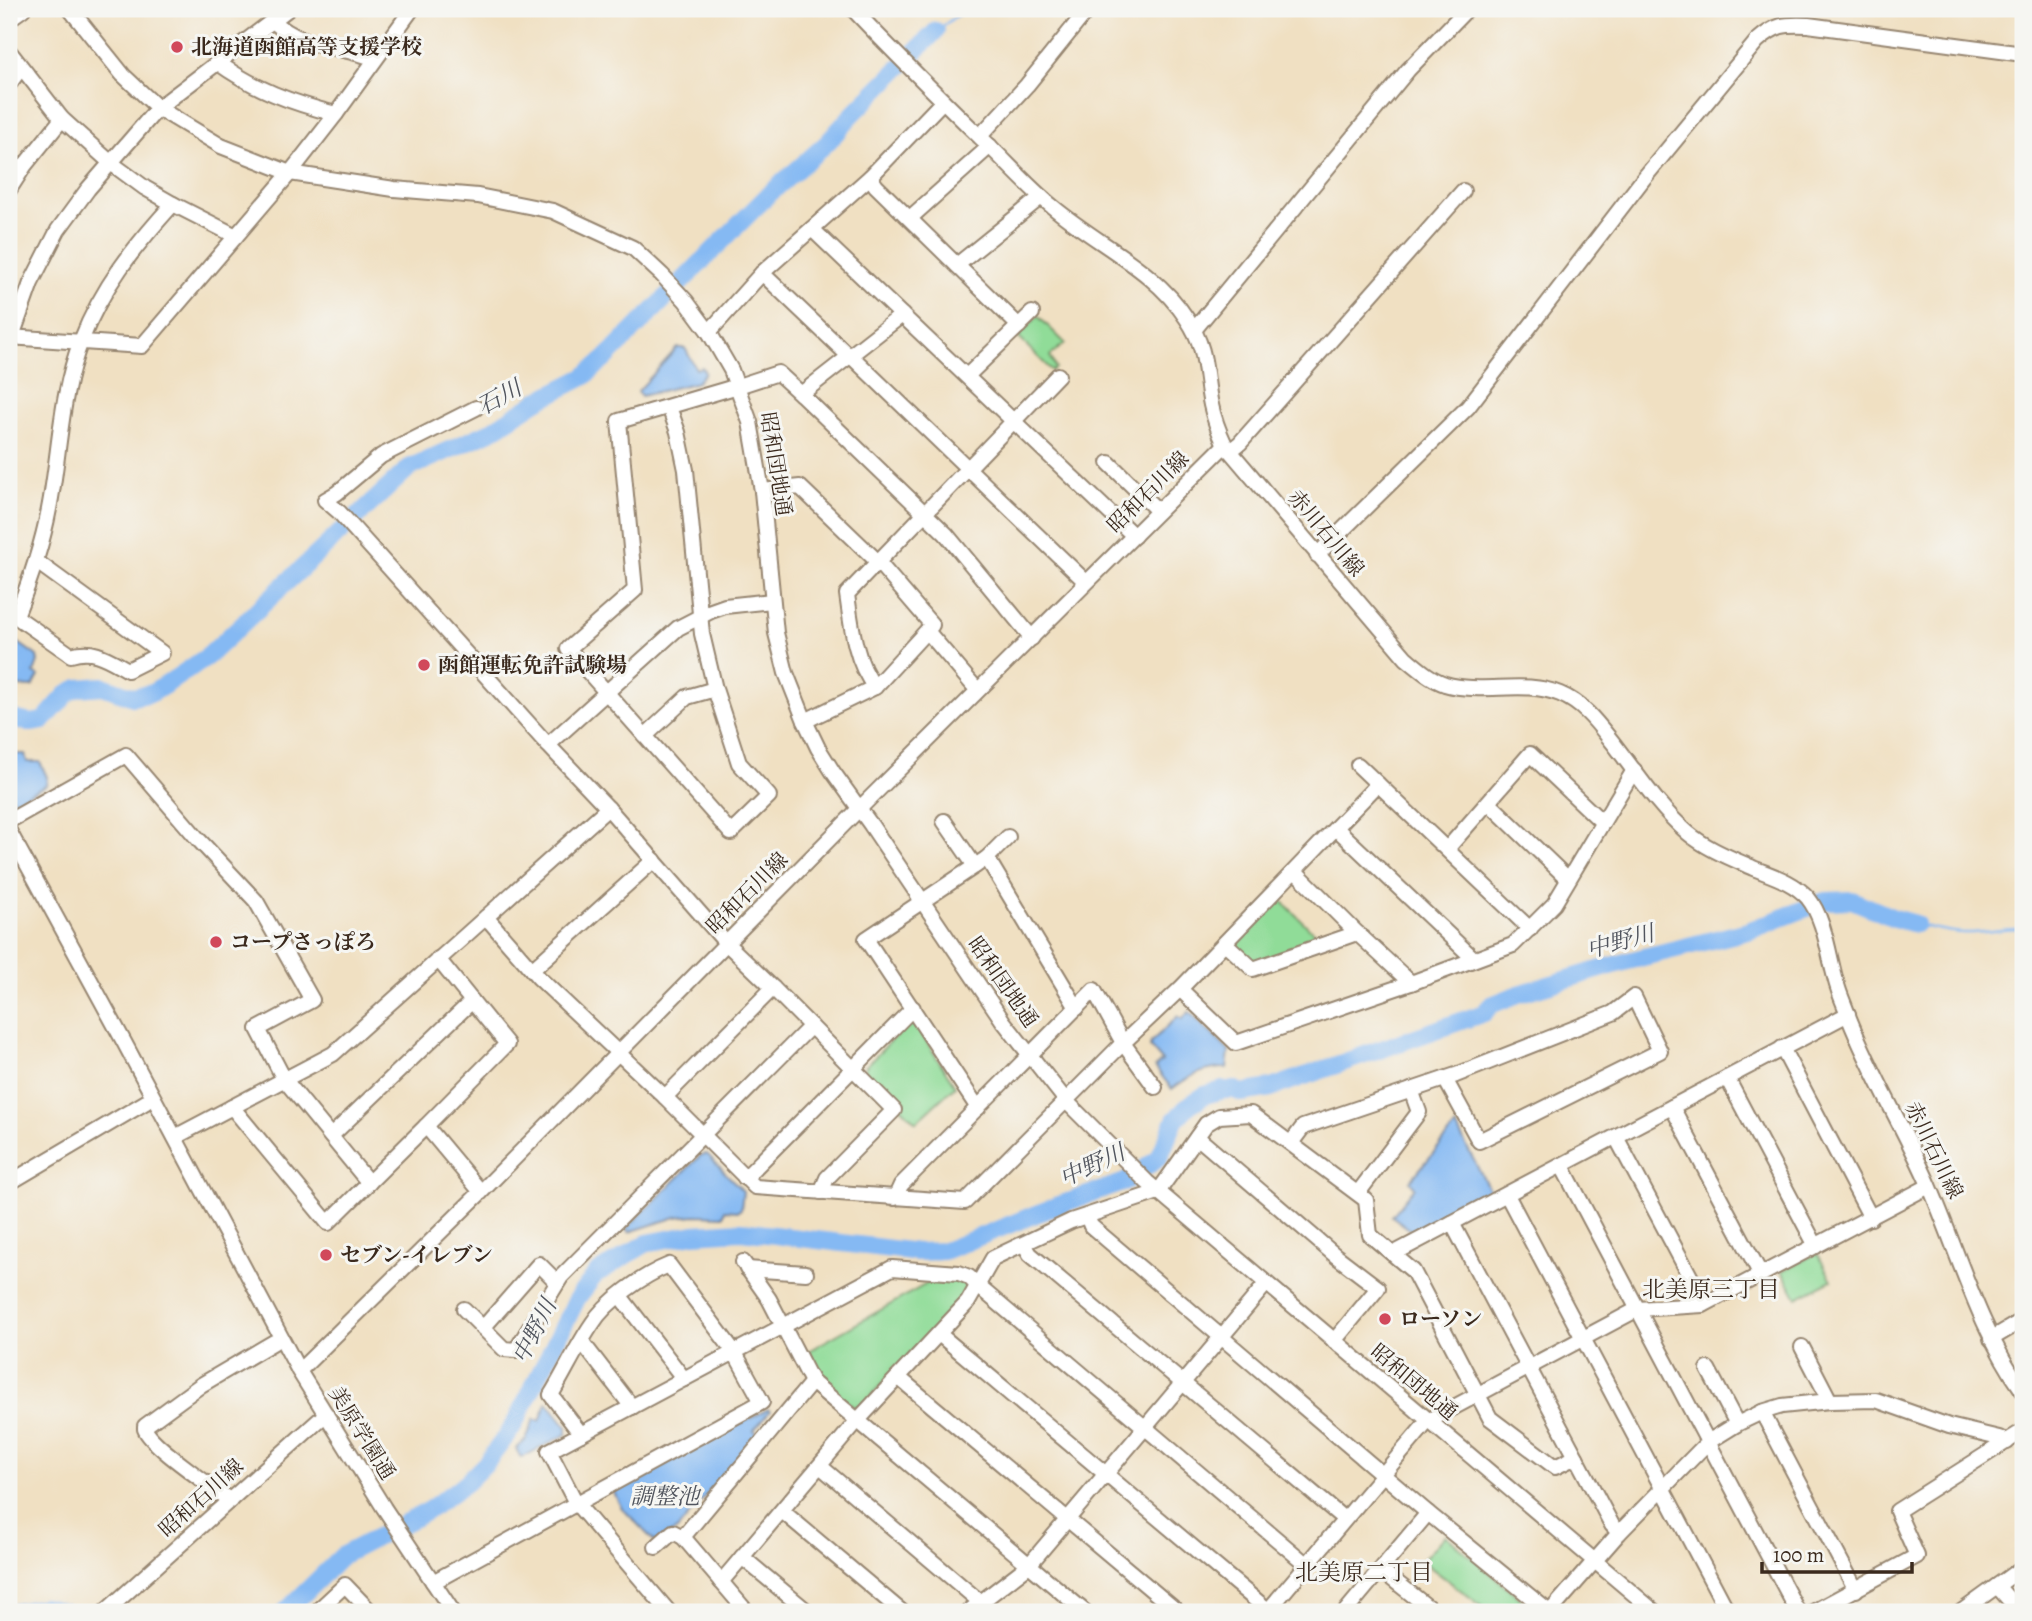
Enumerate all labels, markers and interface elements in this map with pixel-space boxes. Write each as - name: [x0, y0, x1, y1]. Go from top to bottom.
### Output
- place label: 北海道函館高等支援学校: [191, 33, 422, 61]
- marker: 北海道函館高等支援学校: [169, 39, 185, 55]
- water label: 石川: [472, 371, 529, 422]
- street label: 昭和団地通: [754, 410, 798, 518]
- street label: 昭和石川線: [1101, 445, 1195, 539]
- street label: 赤川石川線: [1282, 484, 1370, 582]
- place label: 函館運転免許試験場: [438, 651, 627, 679]
- marker: 函館運転免許試験場: [416, 657, 432, 673]
- street label: 昭和石川線: [700, 846, 794, 940]
- water label: 中野川: [1583, 917, 1660, 965]
- place label: コープさっぽろ: [230, 928, 376, 956]
- street label: 昭和団地通: [961, 931, 1045, 1033]
- marker: コープさっぽろ: [208, 934, 224, 950]
- street label: 赤川石川線: [1898, 1097, 1970, 1203]
- water label: 中野川: [1054, 1136, 1133, 1194]
- place label: セブン-イレブン: [340, 1241, 493, 1269]
- marker: セブン-イレブン: [318, 1247, 334, 1263]
- district label: 北美原三丁目: [1642, 1274, 1780, 1305]
- water label: 中野川: [505, 1291, 565, 1369]
- place label: ローソン: [1399, 1305, 1482, 1333]
- marker: ローソン: [1377, 1311, 1393, 1327]
- street label: 昭和団地通: [1365, 1338, 1463, 1426]
- street label: 美原学園通: [322, 1381, 402, 1485]
- street label: 昭和石川線: [153, 1452, 249, 1544]
- water label: 調整池: [631, 1481, 703, 1512]
- scale bar: [1762, 1530, 1913, 1574]
- text: 100 m: [1773, 1541, 1824, 1569]
- district label: 北美原二丁目: [1295, 1557, 1433, 1588]

